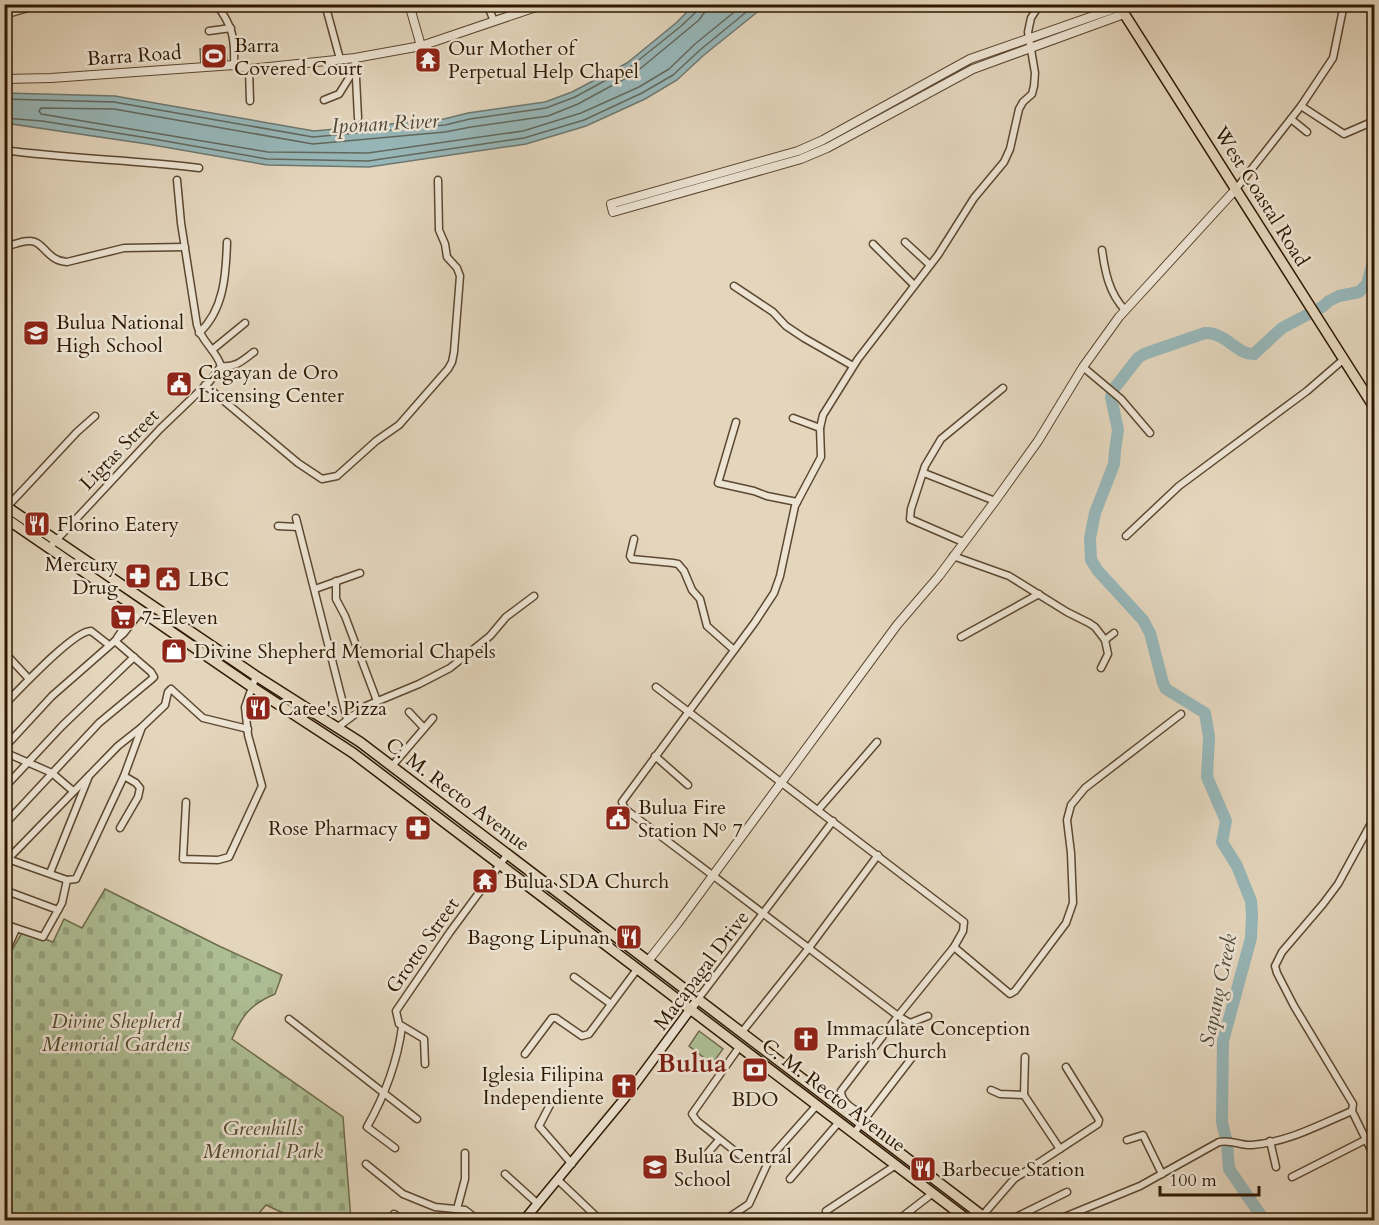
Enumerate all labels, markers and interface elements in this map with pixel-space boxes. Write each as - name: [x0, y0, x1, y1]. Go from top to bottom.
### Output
- place label: Barra Covered Court: [234, 32, 363, 82]
- place label: Our Mother of Perpetual Help Chapel: [448, 35, 639, 85]
- street label: Barra Road: [86, 39, 183, 72]
- sports icon: Barra Covered Court: [199, 41, 229, 71]
- temple icon: Our Mother of Perpetual Help Chapel: [413, 45, 443, 75]
- water label: Iponan River: [331, 106, 441, 141]
- street label: West Coastal Road: [1207, 120, 1316, 272]
- place label: Bulua National High School: [56, 309, 184, 359]
- school or university icon: Bulua National High School: [21, 318, 51, 348]
- place label: Cagayan de Oro Licensing Center: [198, 359, 345, 409]
- public building icon: Cagayan de Oro Licensing Center: [164, 369, 194, 399]
- street label: Ligtas Street: [73, 402, 166, 496]
- restaurant icon: Florino Eatery: [22, 509, 52, 539]
- place label: Florino Eatery: [57, 511, 179, 538]
- place label: Mercury Drug: [45, 551, 119, 601]
- pharmacy icon: Mercury Drug: [123, 561, 153, 591]
- public building icon: LBC: [153, 564, 183, 594]
- place label: LBC: [188, 566, 229, 593]
- supermarket icon: 7-Eleven: [108, 602, 138, 632]
- place label: 7-Eleven: [142, 604, 219, 631]
- shop icon: Divine Shepherd Memorial Chapels: [159, 636, 189, 666]
- place label: Divine Shepherd Memorial Chapels: [194, 638, 496, 665]
- restaurant icon: Catee's Pizza: [243, 693, 273, 723]
- place label: Catee's Pizza: [278, 695, 387, 722]
- street label: C. M. Recto Avenue: [380, 731, 535, 858]
- place label: Bulua Fire Station № 7: [638, 794, 743, 844]
- public building icon: Bulua Fire Station № 7: [603, 803, 633, 833]
- pharmacy icon: Rose Pharmacy: [403, 813, 433, 843]
- place label: Rose Pharmacy: [268, 815, 398, 842]
- temple icon: Bulua SDA Church: [470, 866, 500, 896]
- place label: Bulua SDA Church: [504, 868, 669, 895]
- street label: Grotto Street: [380, 892, 466, 998]
- street label: Macapagal Drive: [648, 905, 755, 1036]
- restaurant icon: Bagong Lipunan: [614, 922, 644, 952]
- place label: Bagong Lipunan: [467, 924, 611, 951]
- water label: Sapang Creek: [1192, 931, 1245, 1049]
- park label: Divine Shepherd Memorial Gardens: [42, 1008, 190, 1058]
- place label: Immaculate Conception Parish Church: [826, 1015, 1031, 1065]
- church icon: Immaculate Conception Parish Church: [791, 1024, 821, 1054]
- street label: C. M. Recto Avenue: [756, 1032, 911, 1159]
- district label: Bulua: [657, 1046, 727, 1081]
- bank icon: BDO: [740, 1055, 770, 1085]
- place label: Iglesia Filipina Independiente: [481, 1061, 604, 1111]
- church icon: Iglesia Filipina Independiente: [609, 1071, 639, 1101]
- place label: BDO: [731, 1086, 779, 1113]
- park label: Greenhills Memorial Park: [203, 1115, 323, 1165]
- place label: Bulua Central School: [674, 1143, 792, 1193]
- school or university icon: Bulua Central School: [640, 1152, 670, 1182]
- restaurant icon: Barbecue Station: [908, 1154, 938, 1184]
- place label: Barbecue Station: [942, 1156, 1086, 1183]
- scale bar: [1160, 1159, 1259, 1197]
- text: 100 m: [1169, 1168, 1217, 1193]

